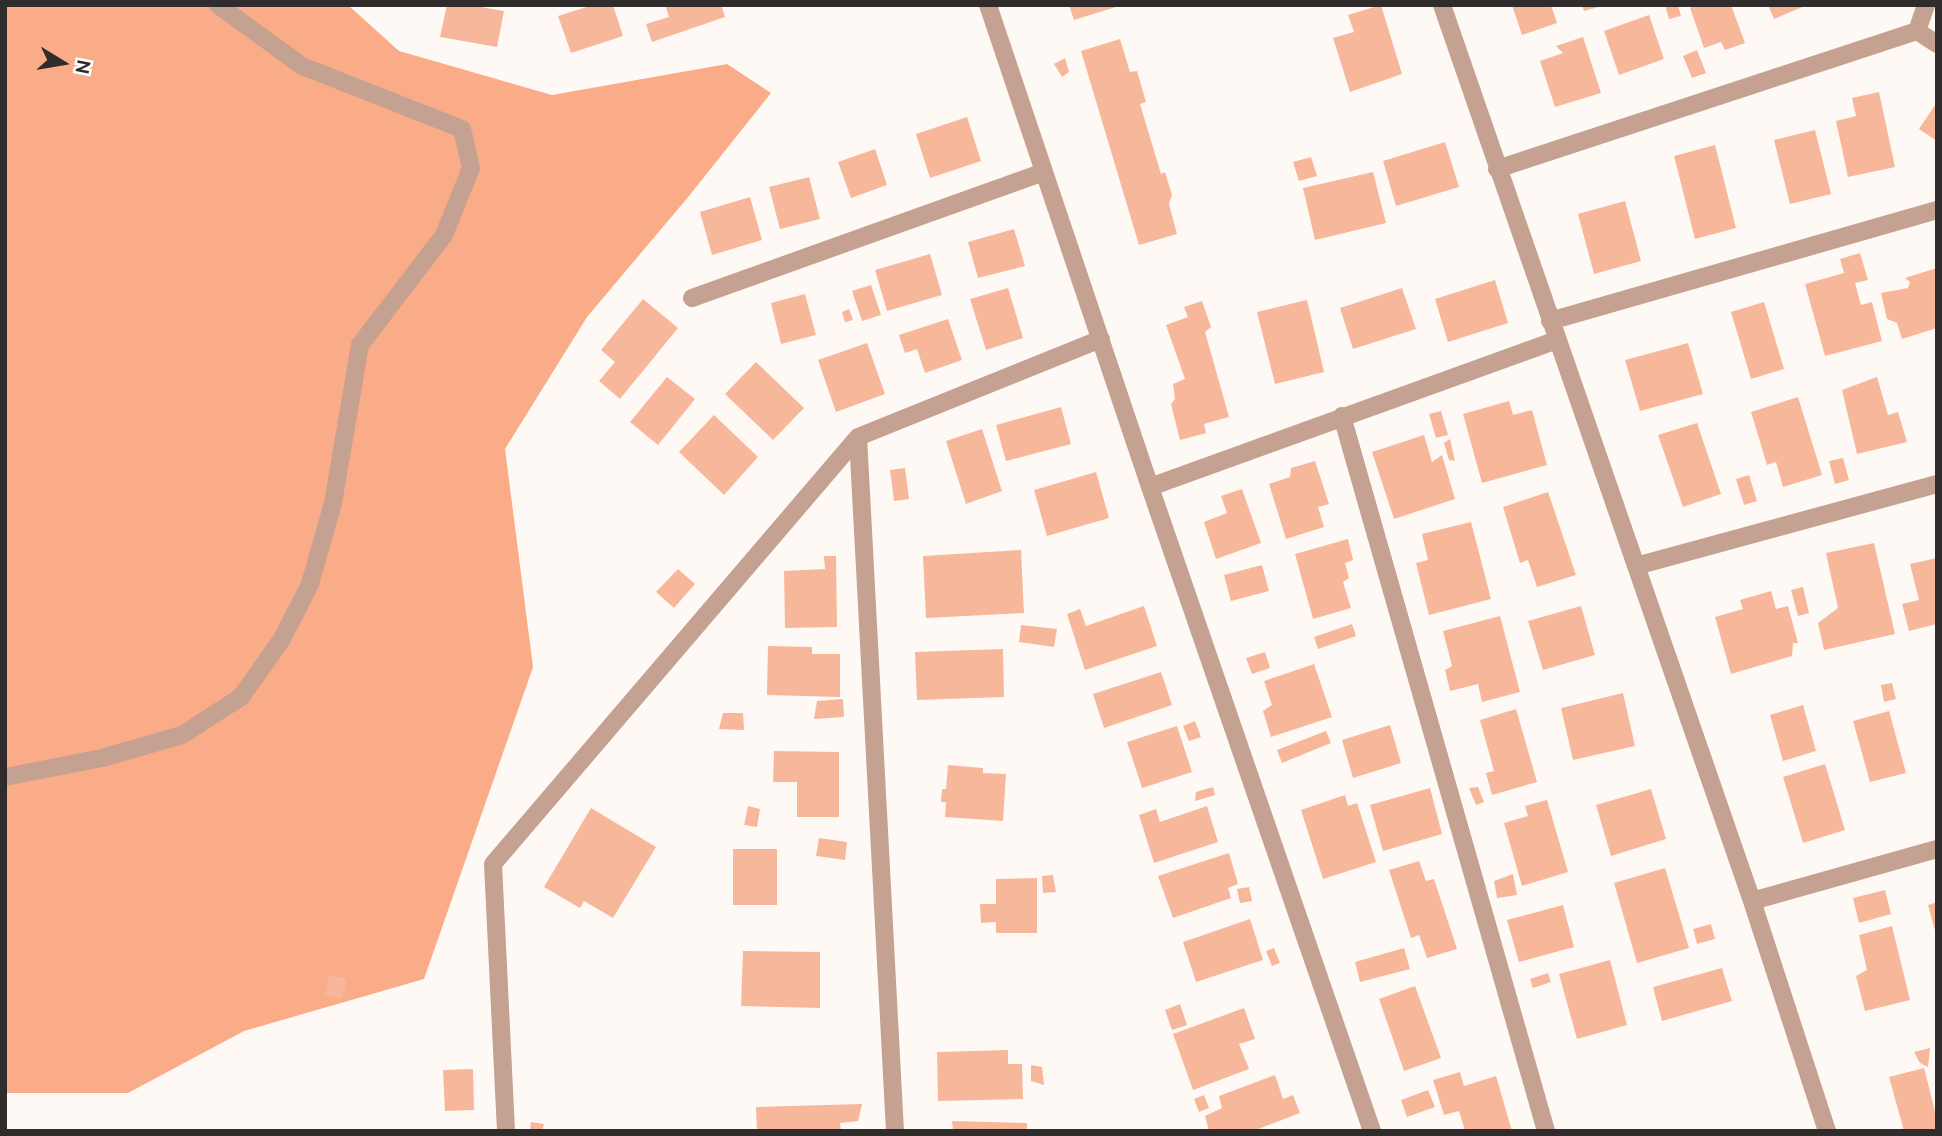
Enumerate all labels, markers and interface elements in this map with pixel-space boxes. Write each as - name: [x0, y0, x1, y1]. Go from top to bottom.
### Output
- north arrow: [28, 28, 98, 98]
- text: N: [71, 58, 96, 76]

